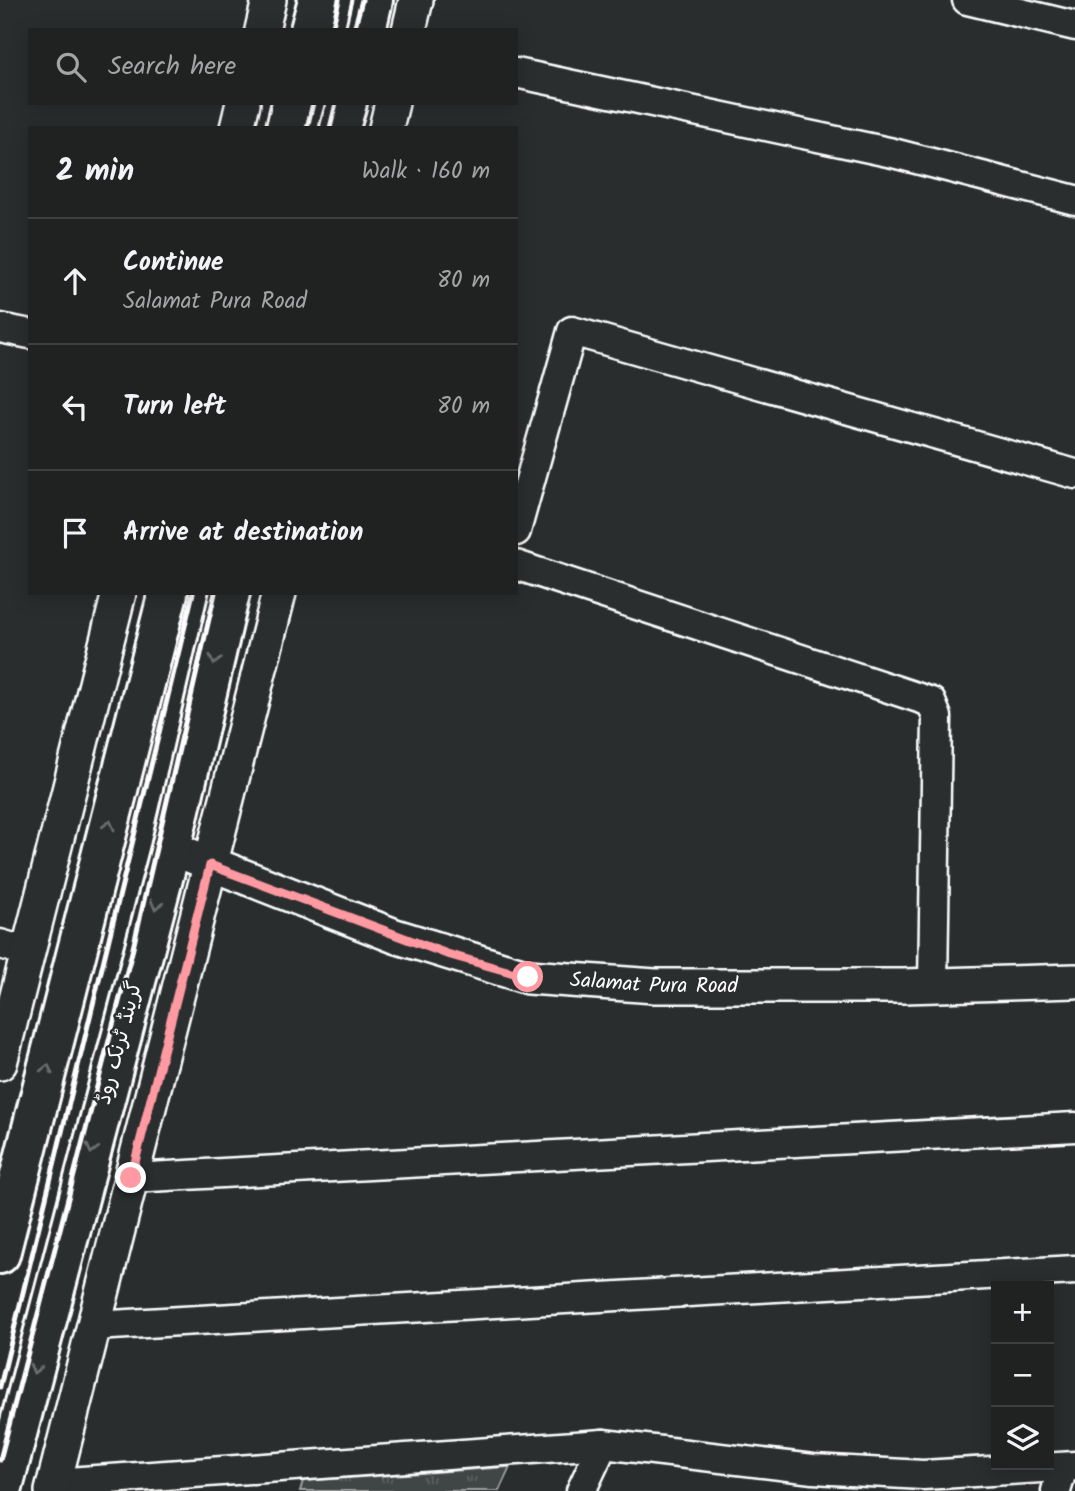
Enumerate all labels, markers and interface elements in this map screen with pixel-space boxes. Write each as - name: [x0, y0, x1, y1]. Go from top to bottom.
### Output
- search box: [28, 28, 518, 105]
- text: Search here: [108, 46, 236, 88]
- icon: search: [52, 48, 90, 86]
- text: 2 min: [56, 148, 134, 196]
- text: Walk · 160 m: [362, 154, 490, 190]
- text: Continue: [123, 242, 224, 284]
- icon: ahead: [56, 262, 94, 300]
- text: 80 m: [437, 263, 490, 299]
- text: Salamat Pura Road: [123, 284, 307, 320]
- text: Turn left: [123, 386, 226, 428]
- icon: left: [56, 388, 94, 426]
- text: 80 m: [437, 389, 490, 425]
- text: Arrive at destination: [123, 512, 363, 554]
- icon: arrive: [56, 514, 94, 552]
- one-way arrow: [209, 654, 223, 666]
- one-way arrow: [101, 819, 115, 831]
- one-way arrow: [150, 899, 164, 911]
- route start: [512, 961, 543, 992]
- street label: Salamat Pura Road: [569, 964, 738, 1003]
- street label: گرینڈ ٹرنک روڈ: [88, 978, 152, 1108]
- one-way arrow: [39, 1063, 53, 1075]
- one-way arrow: [86, 1142, 100, 1154]
- route end: [115, 1162, 146, 1193]
- map controls: [991, 1281, 1054, 1470]
- button: +: [991, 1281, 1054, 1344]
- button: −: [991, 1344, 1054, 1407]
- one-way arrow: [28, 1362, 43, 1374]
- button: layers: [991, 1407, 1054, 1470]

